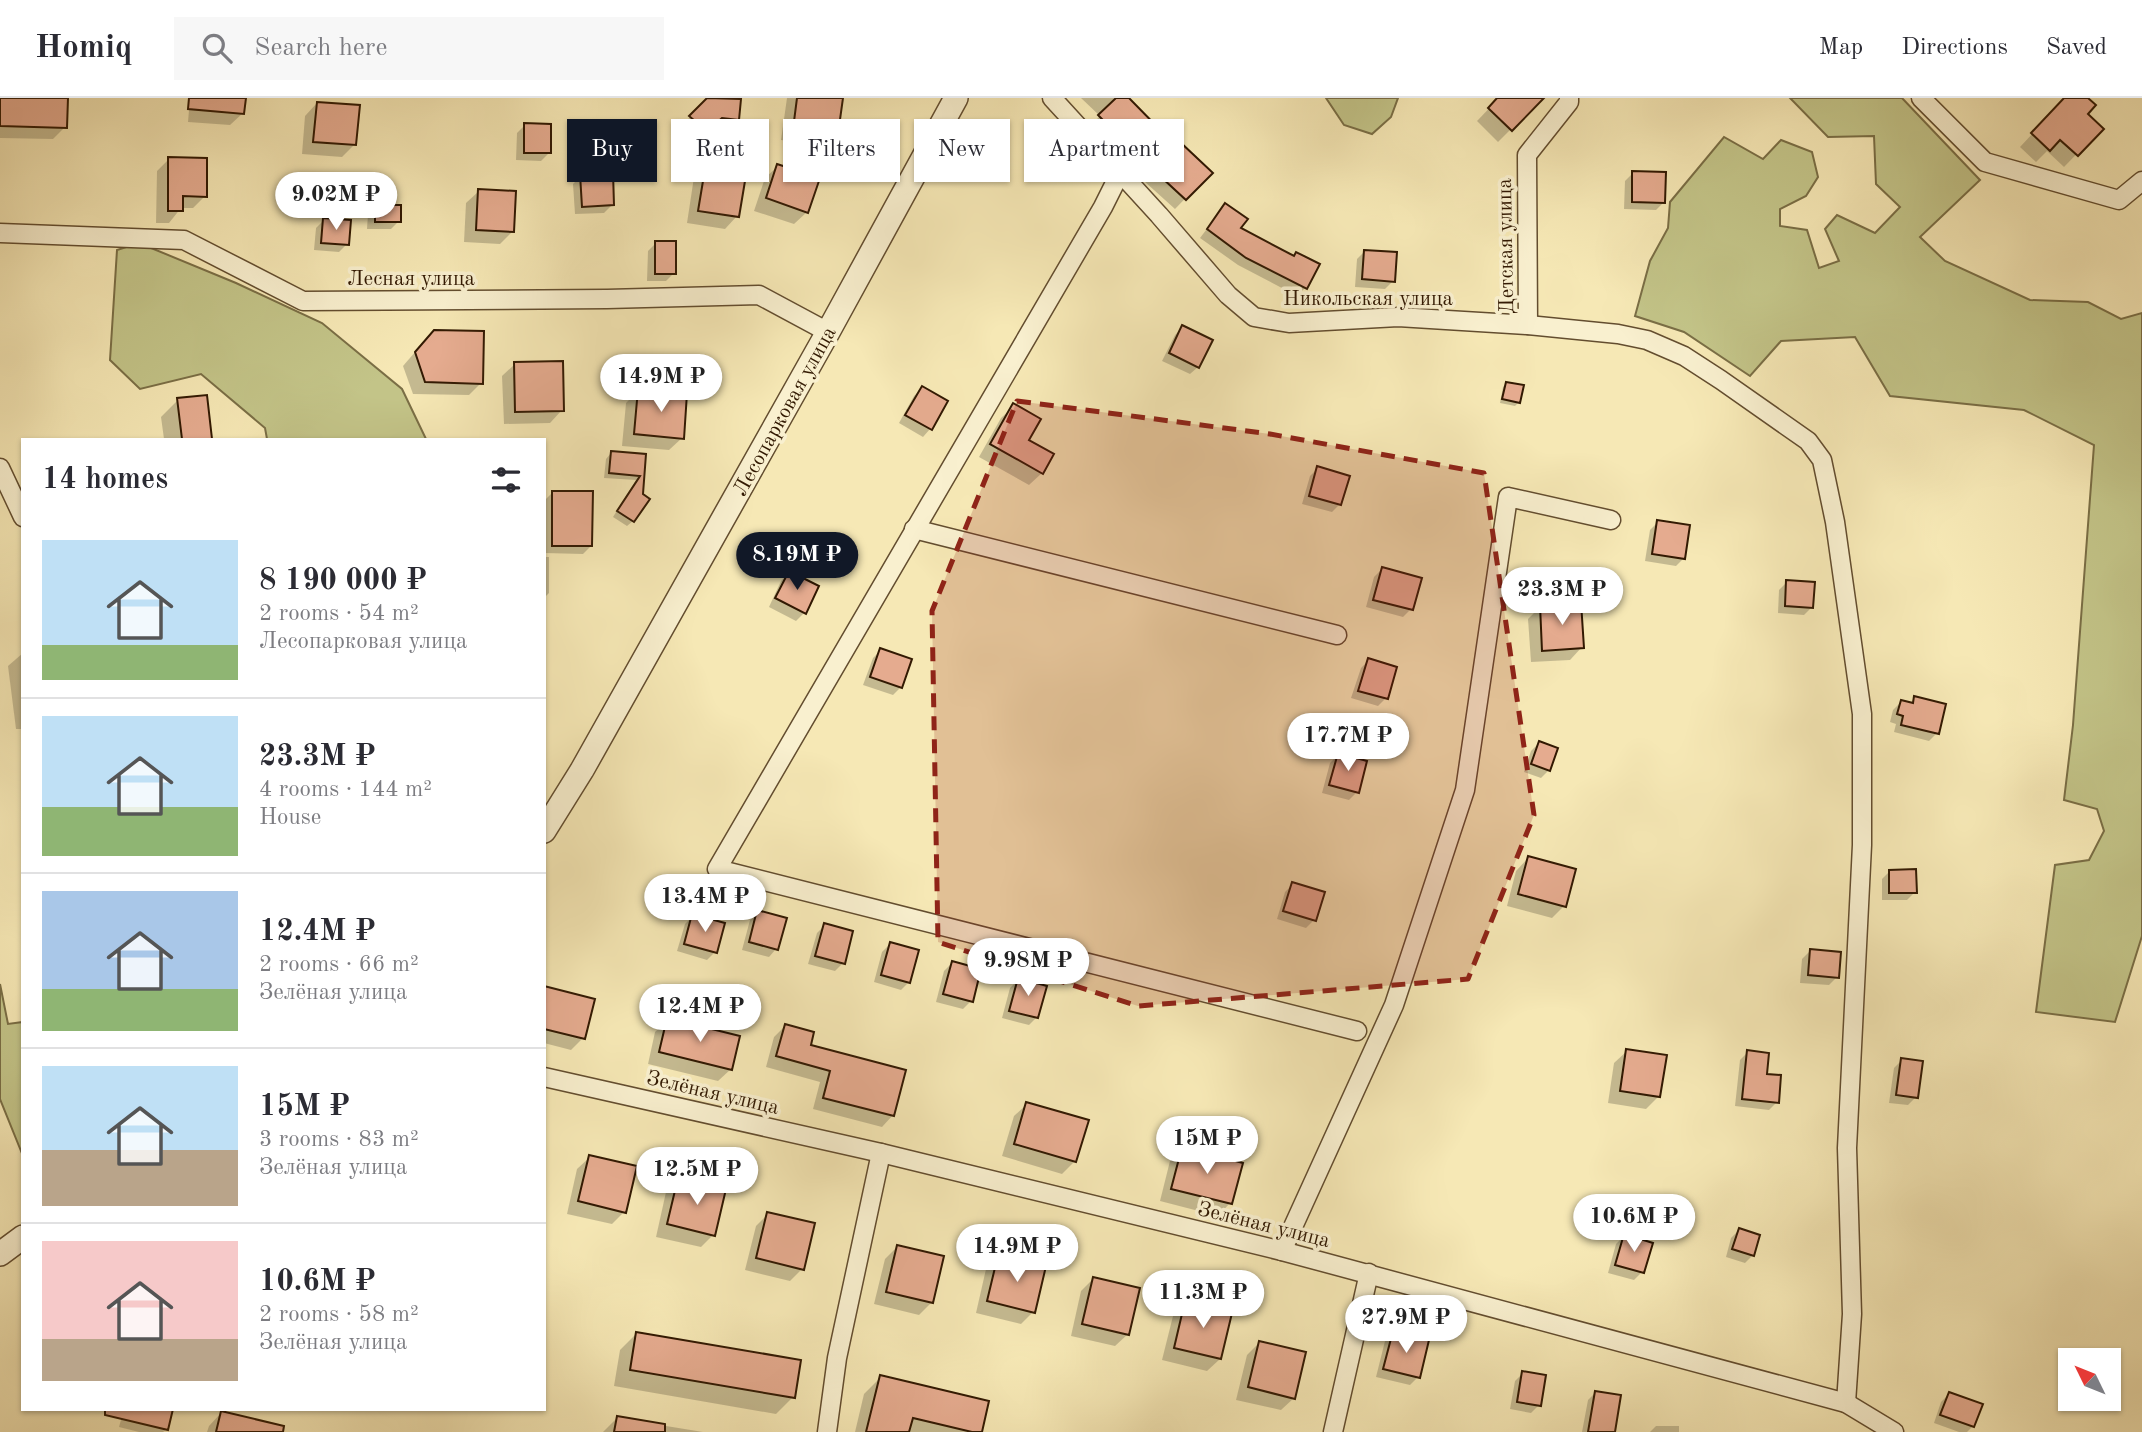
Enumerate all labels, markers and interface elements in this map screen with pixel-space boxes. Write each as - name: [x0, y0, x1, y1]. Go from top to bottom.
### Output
- search box: [174, 17, 664, 80]
- icon: search: [198, 29, 236, 67]
- text: Homiq: [35, 32, 132, 65]
- text: Search here: [254, 35, 387, 61]
- text: Map: [1819, 36, 1863, 60]
- text: Directions: [1901, 36, 2008, 60]
- text: Saved: [2046, 36, 2107, 60]
- chip: Buy: [567, 119, 657, 182]
- chip: Rent: [671, 119, 769, 182]
- chip: Filters: [783, 119, 900, 182]
- chip: New: [914, 119, 1010, 182]
- chip: Apartment: [1024, 119, 1184, 182]
- pin: 9.02M ₽: [271, 172, 401, 232]
- street label: Детская улица: [1495, 178, 1518, 314]
- text: 9.02M ₽: [291, 183, 381, 206]
- street label: Лесная улица: [347, 269, 475, 290]
- street label: Никольская улица: [1283, 289, 1453, 310]
- street label: Лесопарковая улица: [730, 323, 841, 500]
- pin: 14.9M ₽: [596, 354, 726, 414]
- text: 14.9M ₽: [616, 365, 706, 388]
- icon: filters: [487, 461, 525, 499]
- text: 14 homes: [42, 465, 168, 495]
- pin: 8.19M ₽: [732, 532, 862, 592]
- text: 8.19M ₽: [752, 543, 842, 566]
- text: 8 190 000 ₽: [259, 566, 427, 596]
- icon: home: [98, 568, 182, 652]
- pin: 23.3M ₽: [1497, 568, 1627, 627]
- text: 23.3M ₽: [1517, 578, 1607, 601]
- text: 2 rooms · 54 m²: [259, 602, 419, 625]
- text: Лесопарковая улица: [259, 630, 467, 653]
- pin: 17.7M ₽: [1283, 714, 1413, 773]
- text: 17.7M ₽: [1303, 724, 1393, 747]
- text: 23.3M ₽: [259, 742, 376, 772]
- icon: home: [98, 744, 182, 828]
- text: 4 rooms · 144 m²: [259, 778, 432, 801]
- text: House: [259, 806, 321, 829]
- pin: 13.4M ₽: [640, 874, 770, 934]
- text: 13.4M ₽: [660, 885, 750, 908]
- text: 12.4M ₽: [259, 917, 376, 947]
- icon: home: [98, 919, 182, 1003]
- pin: 9.98M ₽: [963, 939, 1093, 998]
- text: 9.98M ₽: [983, 949, 1073, 972]
- text: 2 rooms · 66 m²: [259, 953, 419, 976]
- text: Зелёная улица: [259, 981, 407, 1004]
- pin: 12.4M ₽: [635, 984, 765, 1044]
- text: 12.4M ₽: [655, 995, 745, 1018]
- street label: Зелёная улица: [644, 1068, 781, 1119]
- text: 15M ₽: [259, 1092, 350, 1122]
- icon: home: [98, 1094, 182, 1178]
- pin: 15M ₽: [1158, 1116, 1256, 1176]
- text: 15M ₽: [1172, 1127, 1242, 1150]
- text: 3 rooms · 83 m²: [259, 1128, 419, 1151]
- pin: 12.5M ₽: [632, 1148, 762, 1207]
- text: Зелёная улица: [259, 1156, 407, 1179]
- text: 12.5M ₽: [652, 1158, 742, 1181]
- pin: 10.6M ₽: [1569, 1194, 1699, 1254]
- street label: Зелёная улица: [1195, 1199, 1332, 1252]
- text: 10.6M ₽: [1589, 1205, 1679, 1228]
- pin: 14.9M ₽: [952, 1224, 1082, 1284]
- text: 14.9M ₽: [972, 1235, 1062, 1258]
- text: 10.6M ₽: [259, 1267, 376, 1297]
- icon: home: [98, 1269, 182, 1353]
- pin: 11.3M ₽: [1138, 1270, 1268, 1330]
- text: 11.3M ₽: [1158, 1281, 1248, 1304]
- pin: 27.9M ₽: [1341, 1296, 1471, 1355]
- text: 2 rooms · 58 m²: [259, 1303, 419, 1326]
- text: 27.9M ₽: [1361, 1306, 1451, 1329]
- text: Зелёная улица: [259, 1331, 407, 1354]
- north arrow: [2058, 1348, 2121, 1410]
- map controls: [2058, 1348, 2121, 1411]

